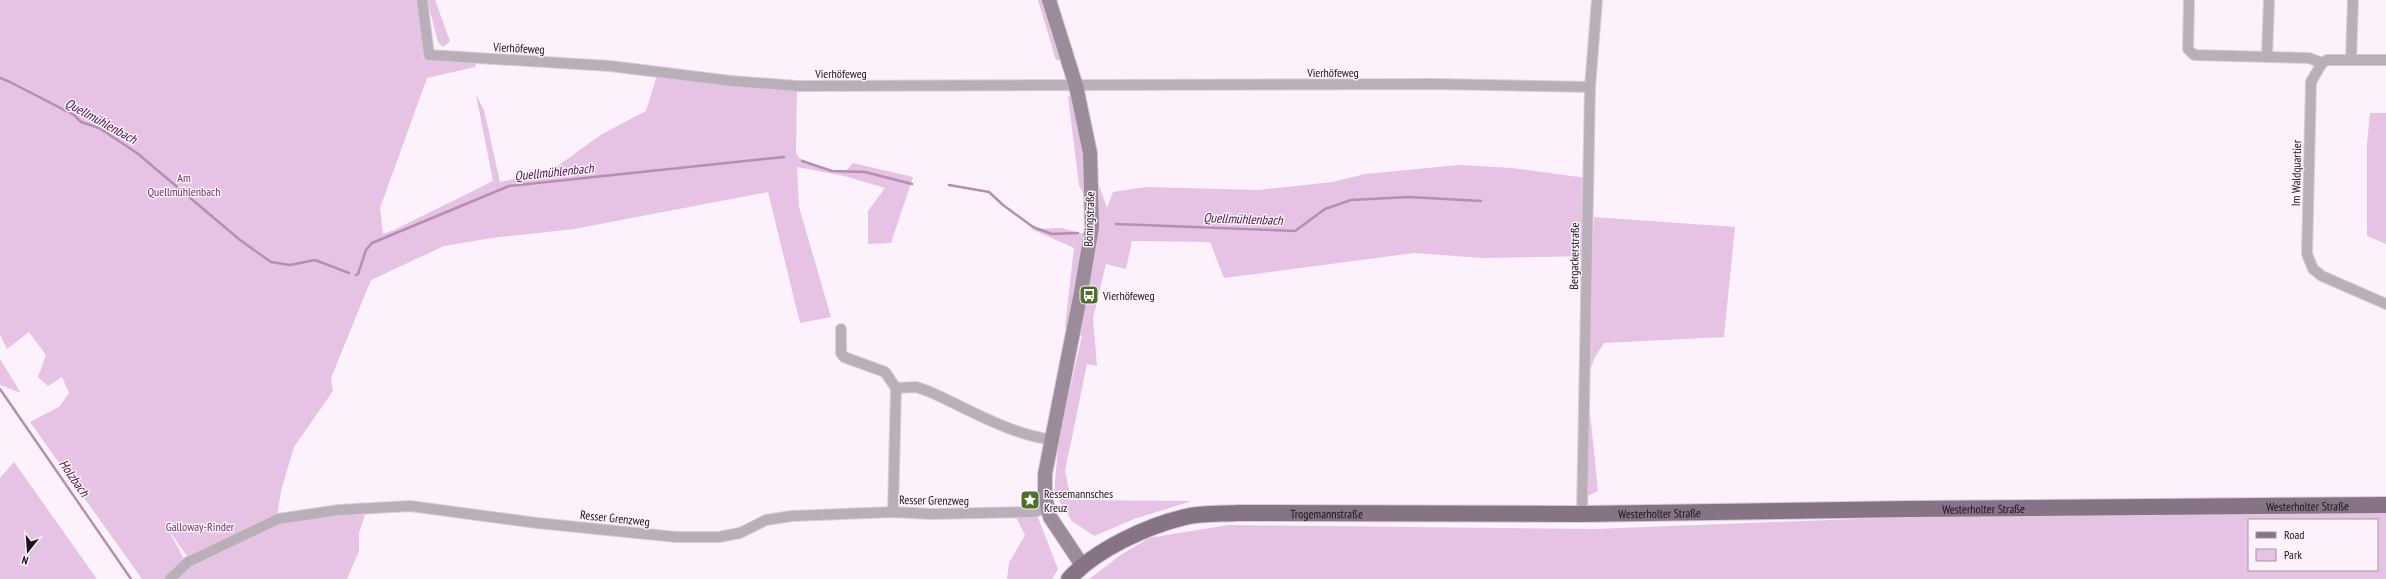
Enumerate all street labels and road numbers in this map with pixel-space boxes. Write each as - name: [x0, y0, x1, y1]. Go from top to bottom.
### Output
- street label: Vierhöfeweg: [492, 39, 545, 57]
- street label: Vierhöfeweg: [1306, 65, 1359, 80]
- street label: Vierhöfeweg: [814, 66, 867, 81]
- street label: Im Waldquartier: [2288, 139, 2304, 206]
- street label: Böningstraße: [1081, 191, 1097, 247]
- street label: Bergackerstraße: [1566, 222, 1582, 290]
- street label: Resser Grenzweg: [899, 492, 969, 508]
- street label: Westerholter Straße: [2266, 498, 2349, 514]
- street label: Westerholter Straße: [1942, 501, 2025, 516]
- street label: Westerholter Straße: [1618, 505, 1701, 521]
- street label: Trogemannstraße: [1290, 506, 1363, 521]
- street label: Resser Grenzweg: [579, 507, 651, 529]

